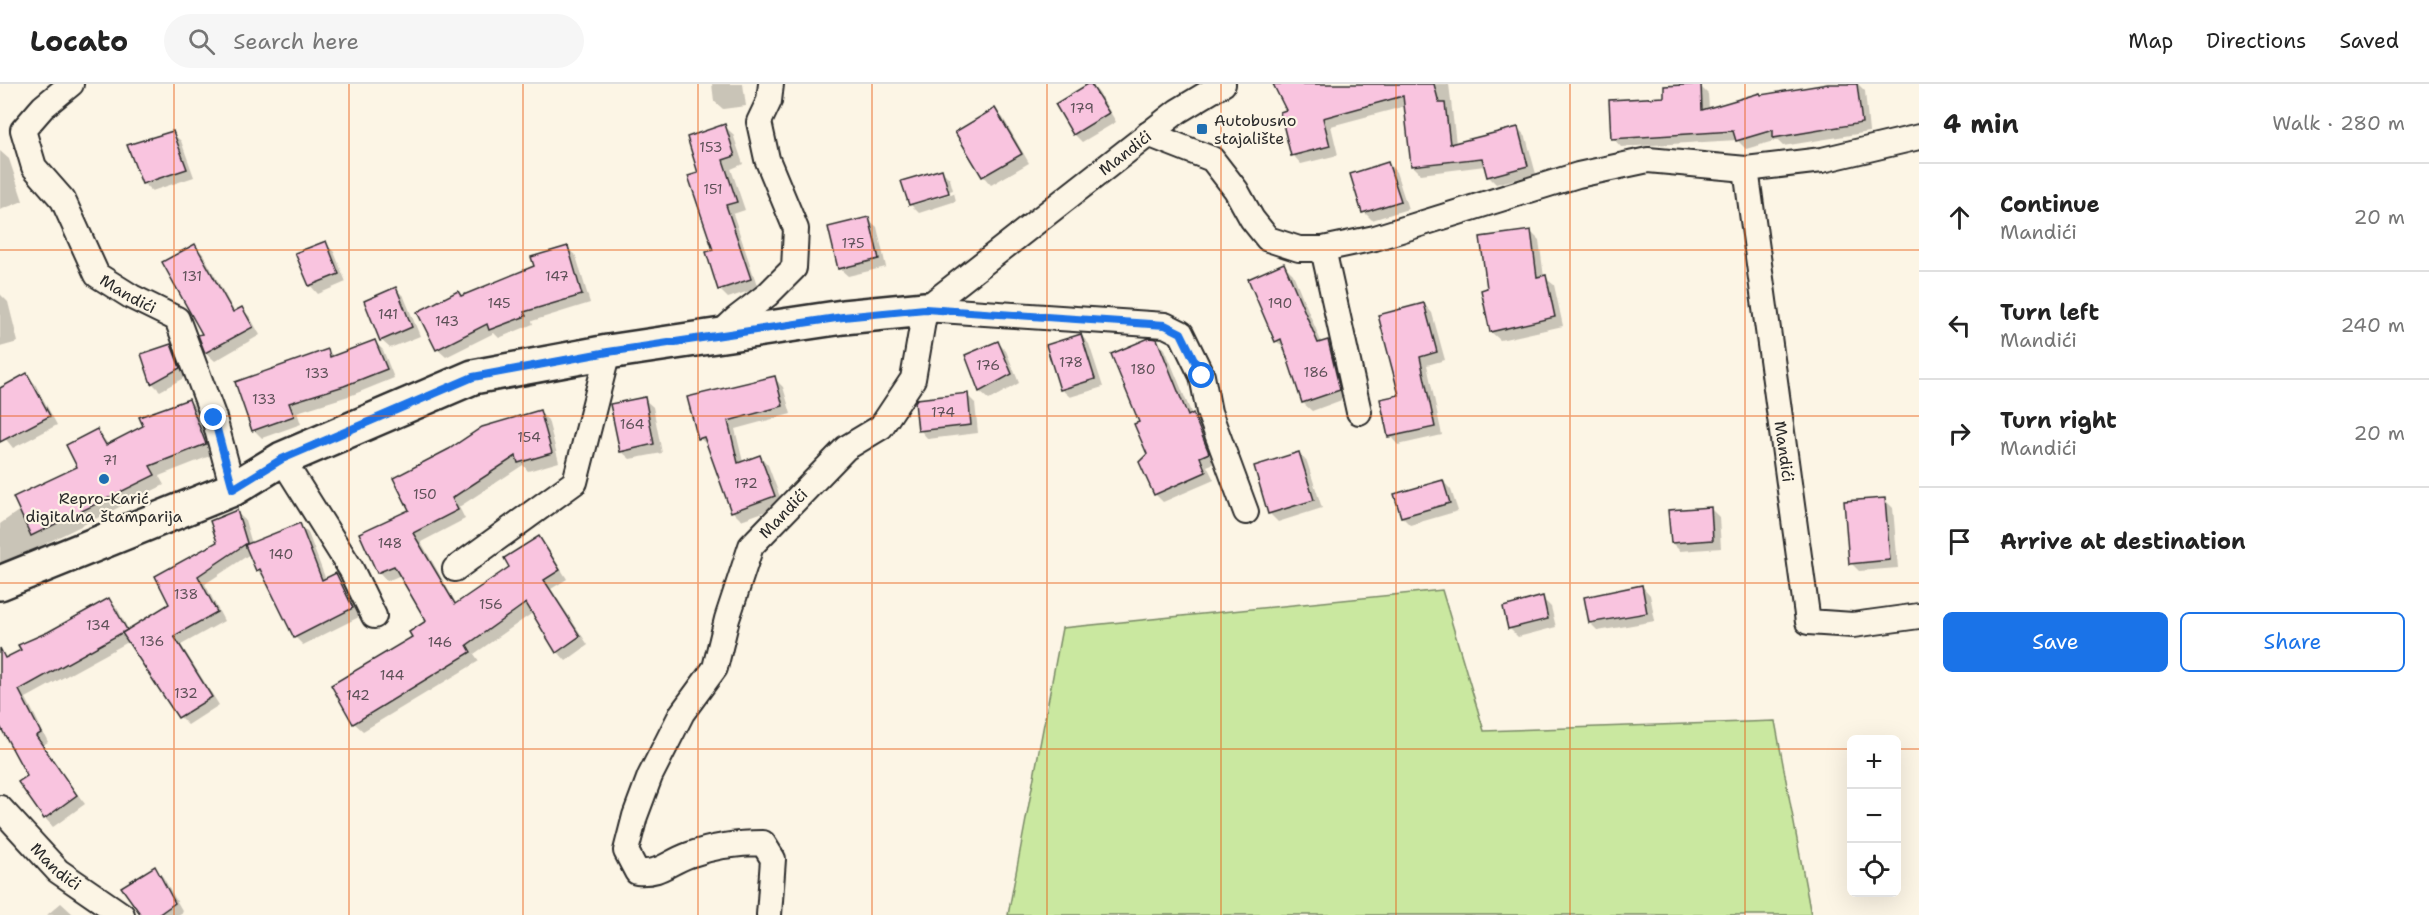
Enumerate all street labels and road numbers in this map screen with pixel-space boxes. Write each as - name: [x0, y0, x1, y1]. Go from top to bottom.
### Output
- street label: Mandići: [1094, 126, 1156, 180]
- street label: Mandići: [96, 270, 160, 318]
- street label: Mandići: [1770, 419, 1799, 483]
- street label: Mandići: [754, 484, 812, 543]
- street label: Mandići: [26, 838, 85, 895]

